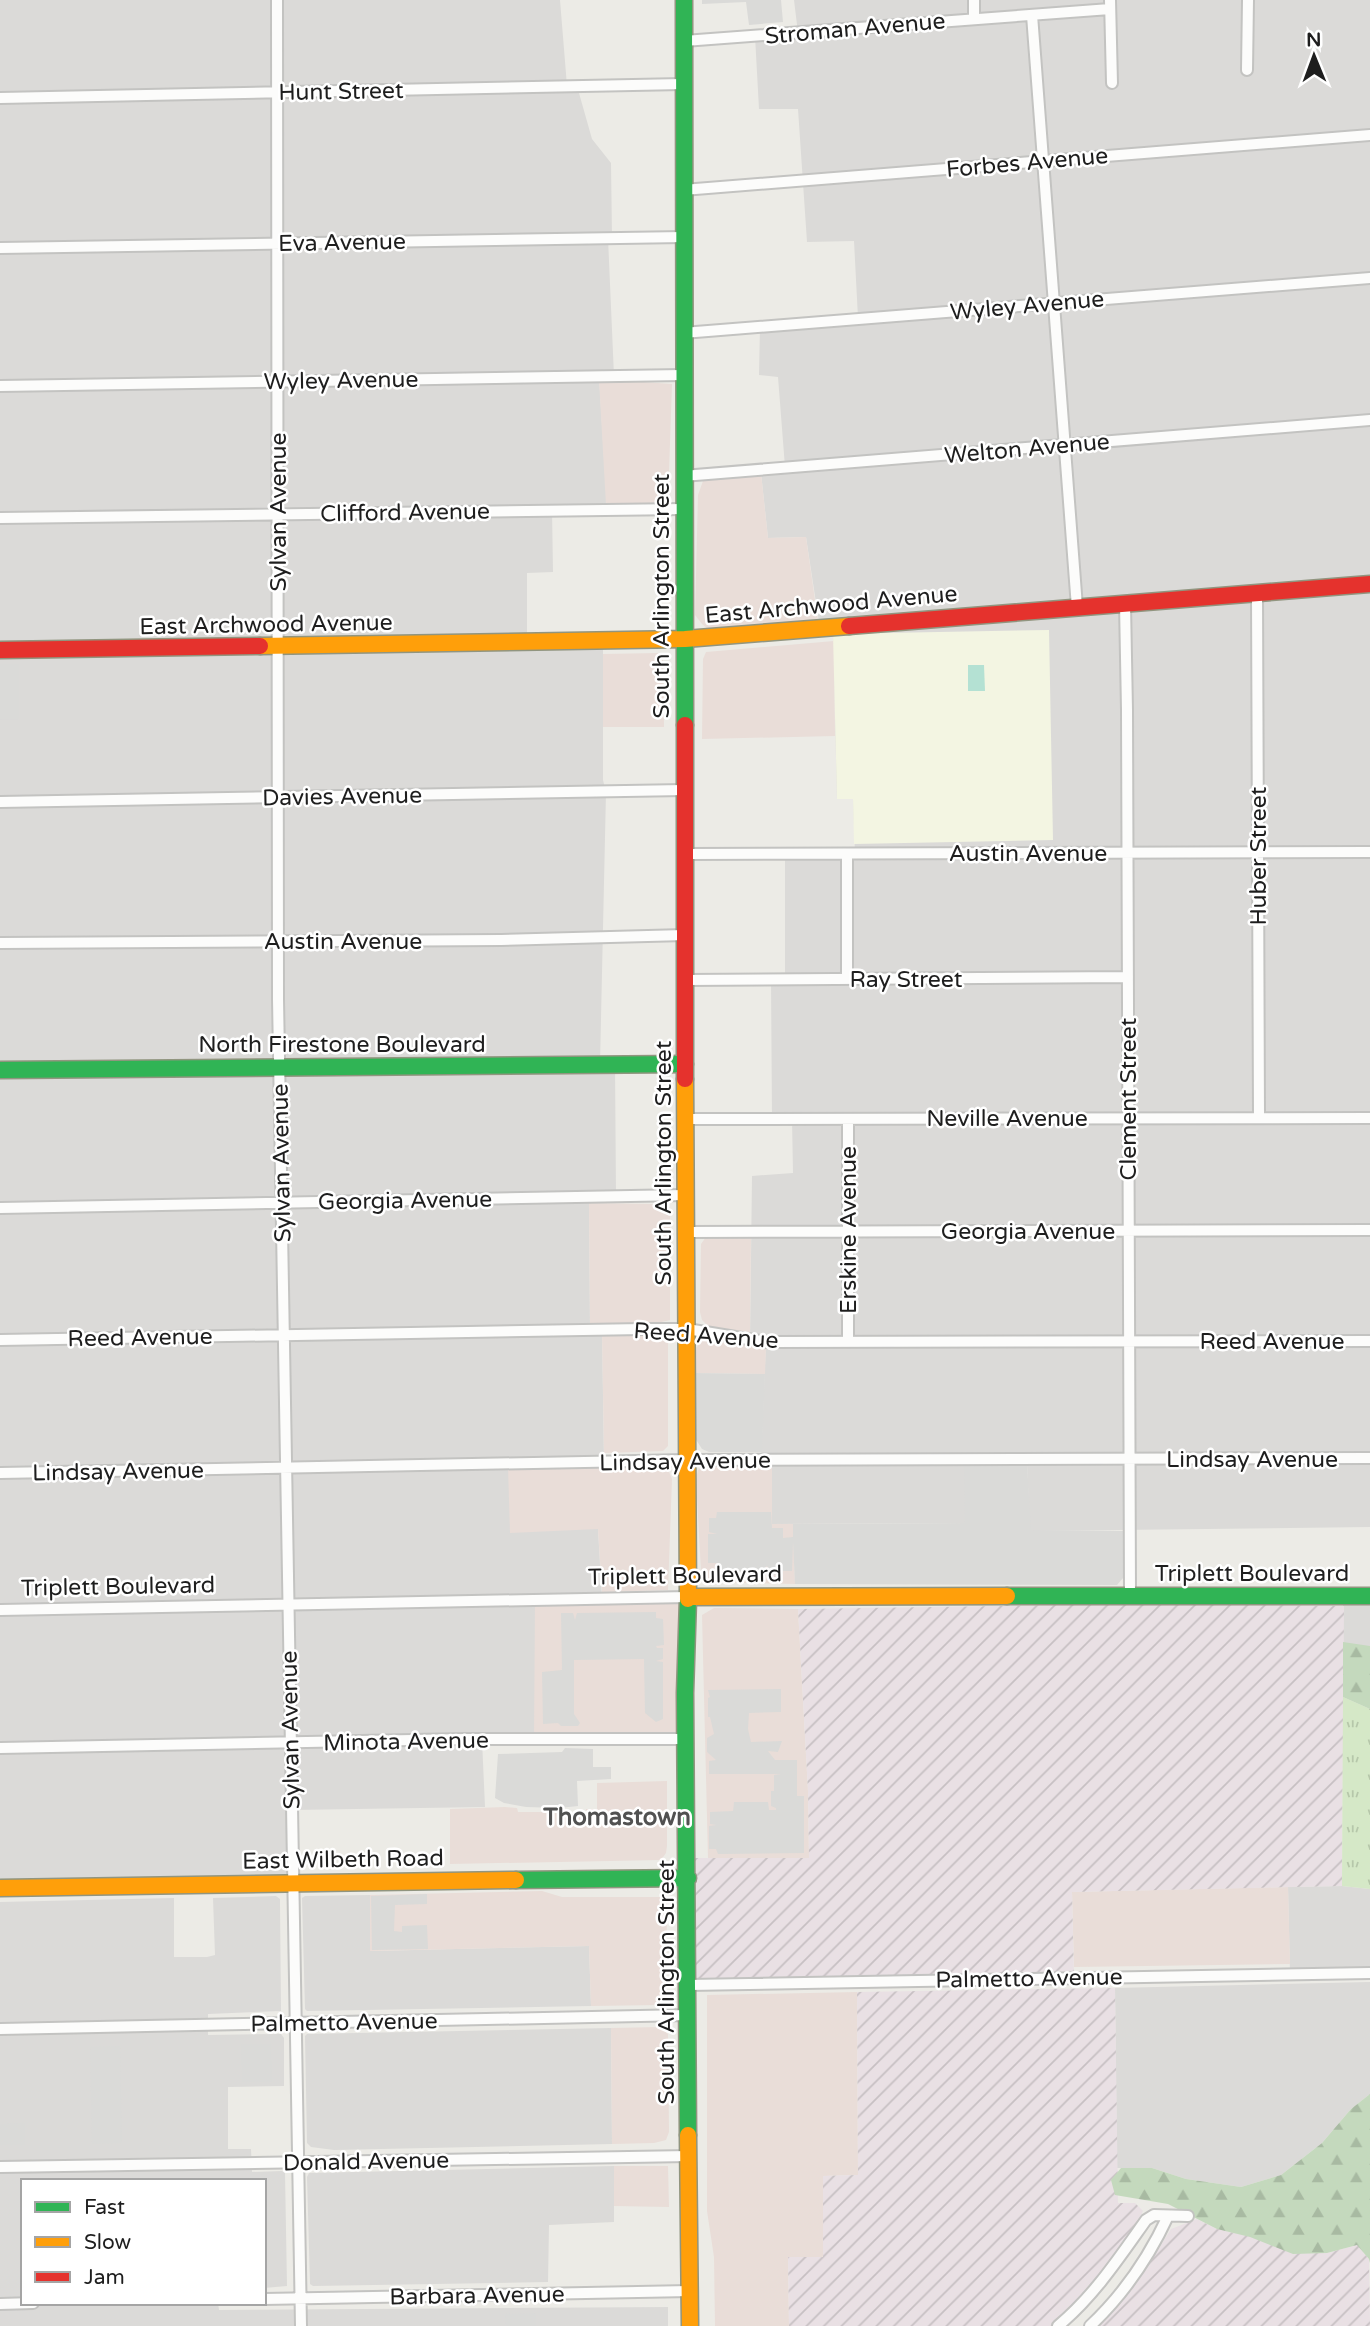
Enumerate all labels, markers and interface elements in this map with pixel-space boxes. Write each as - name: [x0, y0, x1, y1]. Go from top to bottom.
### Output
- street label: Stroman Avenue: [764, 7, 947, 51]
- north arrow: [1279, 21, 1349, 91]
- text: N: [1306, 29, 1322, 51]
- street label: Hunt Street: [278, 77, 404, 107]
- street label: Forbes Avenue: [945, 142, 1109, 184]
- street label: Eva Avenue: [278, 228, 406, 258]
- street label: Wyley Avenue: [949, 285, 1105, 327]
- street label: Wyley Avenue: [263, 366, 419, 396]
- street label: Welton Avenue: [943, 428, 1111, 470]
- street label: Sylvan Avenue: [265, 433, 293, 591]
- street label: South Arlington Street: [648, 473, 676, 719]
- street label: Clifford Avenue: [320, 498, 490, 528]
- street label: East Archwood Avenue: [704, 580, 959, 630]
- street label: East Archwood Avenue: [139, 609, 393, 641]
- street label: Davies Avenue: [262, 782, 422, 812]
- street label: Huber Street: [1245, 786, 1273, 926]
- street label: Austin Avenue: [949, 840, 1107, 868]
- street label: Austin Avenue: [264, 928, 422, 956]
- street label: Ray Street: [849, 966, 963, 994]
- street label: Clement Street: [1115, 1017, 1143, 1181]
- street label: North Firestone Boulevard: [198, 1031, 486, 1059]
- street label: South Arlington Street: [650, 1040, 678, 1286]
- street label: Sylvan Avenue: [267, 1083, 297, 1243]
- street label: Neville Avenue: [926, 1105, 1088, 1133]
- street label: Erskine Avenue: [835, 1146, 863, 1314]
- street label: Georgia Avenue: [318, 1185, 492, 1217]
- street label: Georgia Avenue: [941, 1218, 1115, 1246]
- street label: Reed Avenue: [633, 1317, 779, 1355]
- street label: Reed Avenue: [67, 1323, 213, 1353]
- street label: Reed Avenue: [1199, 1328, 1345, 1356]
- street label: Lindsay Avenue: [1166, 1446, 1338, 1474]
- street label: Lindsay Avenue: [599, 1447, 771, 1477]
- street label: Lindsay Avenue: [32, 1457, 204, 1487]
- street label: Triplett Boulevard: [588, 1560, 782, 1592]
- street label: Triplett Boulevard: [1155, 1560, 1349, 1588]
- street label: Triplett Boulevard: [21, 1571, 215, 1603]
- street label: Sylvan Avenue: [276, 1650, 306, 1810]
- street label: Minota Avenue: [323, 1727, 489, 1757]
- district label: Thomastown: [542, 1803, 691, 1832]
- street label: East Wilbeth Road: [242, 1844, 444, 1876]
- street label: South Arlington Street: [653, 1859, 681, 2105]
- street label: Palmetto Avenue: [935, 1963, 1123, 1995]
- street label: Palmetto Avenue: [250, 2007, 438, 2039]
- street label: Donald Avenue: [283, 2147, 449, 2177]
- legend: [21, 2179, 266, 2305]
- text: Fast: [84, 2195, 125, 2220]
- text: Slow: [84, 2230, 132, 2255]
- text: Jam: [84, 2265, 125, 2290]
- street label: Barbara Avenue: [389, 2280, 565, 2312]

